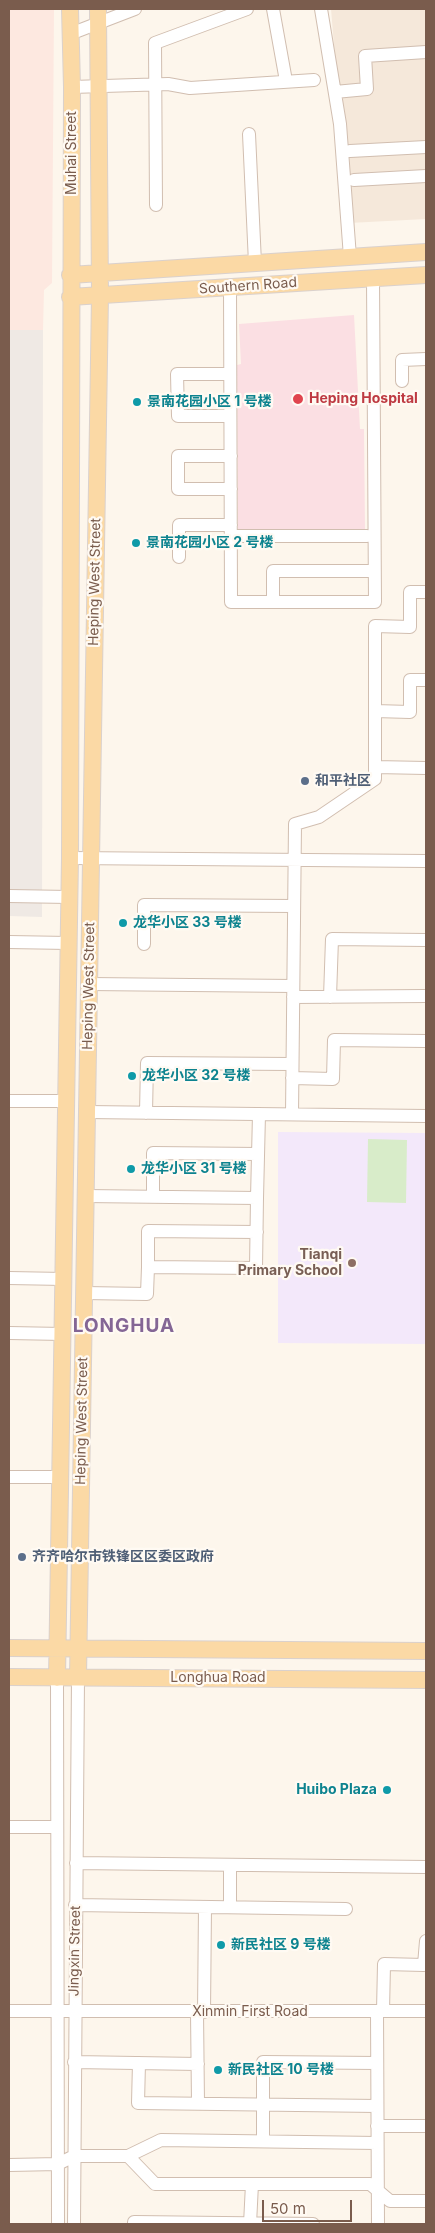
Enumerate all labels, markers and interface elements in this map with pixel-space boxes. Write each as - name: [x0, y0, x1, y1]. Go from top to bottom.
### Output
- street label: Muhai Street: [64, 111, 80, 195]
- street label: Southern Road: [198, 274, 298, 298]
- place label: Heping Hospital: [309, 391, 418, 407]
- marker: Heping Hospital: [291, 392, 305, 406]
- place label: 景南花园小区 1 号楼: [147, 394, 272, 410]
- marker: 景南花园小区 1 号楼: [131, 396, 143, 408]
- street label: Heping West Street: [85, 518, 105, 646]
- place label: 景南花园小区 2 号楼: [146, 535, 273, 551]
- marker: 景南花园小区 2 号楼: [130, 537, 142, 549]
- place label: 和平社区: [315, 773, 371, 789]
- marker: 和平社区: [299, 775, 311, 787]
- place label: 龙华小区 33 号楼: [133, 915, 242, 931]
- marker: 龙华小区 33 号楼: [117, 917, 129, 929]
- street label: Heping West Street: [79, 922, 99, 1050]
- place label: 龙华小区 32 号楼: [142, 1068, 250, 1084]
- marker: 龙华小区 32 号楼: [126, 1070, 138, 1082]
- place label: 龙华小区 31 号楼: [141, 1161, 247, 1177]
- marker: 龙华小区 31 号楼: [125, 1163, 137, 1175]
- place label: Tianqi Primary School: [238, 1247, 342, 1280]
- marker: Tianqi Primary School: [346, 1257, 358, 1269]
- district label: LONGHUA: [72, 1315, 176, 1337]
- street label: Heping West Street: [72, 1357, 92, 1485]
- place label: 齐齐哈尔市铁锋区区委区政府: [32, 1549, 214, 1565]
- marker: 齐齐哈尔市铁锋区区委区政府: [16, 1551, 28, 1563]
- street label: Longhua Road: [170, 1670, 266, 1686]
- place label: Huibo Plaza: [296, 1782, 377, 1798]
- marker: Huibo Plaza: [381, 1784, 393, 1796]
- street label: Jingxin Street: [66, 1905, 84, 1997]
- place label: 新民社区 9 号楼: [231, 1937, 331, 1953]
- marker: 新民社区 9 号楼: [215, 1939, 227, 1951]
- street label: Xinmin First Road: [192, 2004, 308, 2020]
- place label: 新民社区 10 号楼: [228, 2062, 334, 2078]
- marker: 新民社区 10 号楼: [212, 2064, 224, 2076]
- scale bar: [265, 2190, 355, 2222]
- text: 50 m: [270, 2199, 306, 2218]

